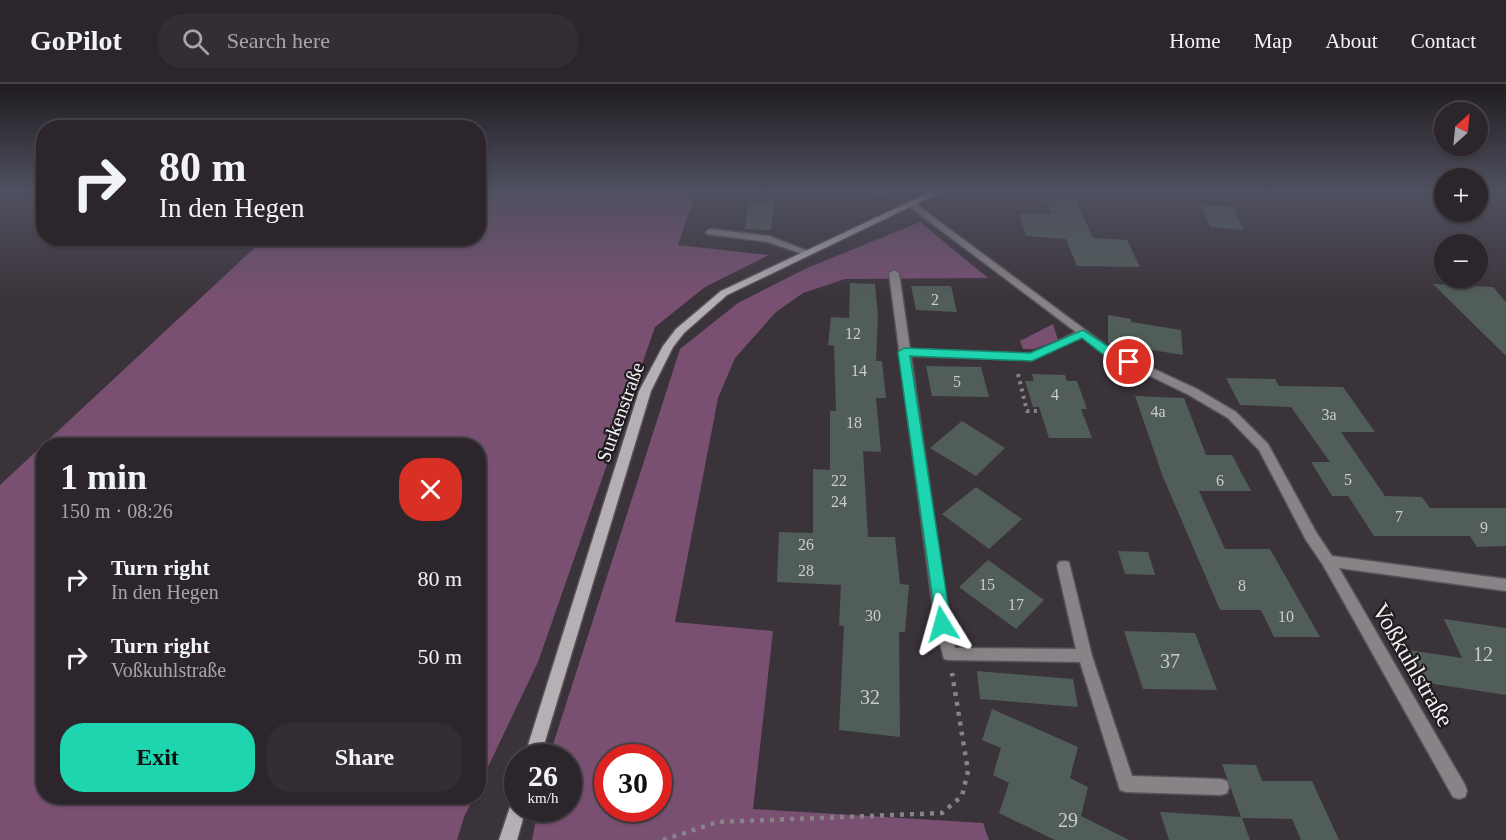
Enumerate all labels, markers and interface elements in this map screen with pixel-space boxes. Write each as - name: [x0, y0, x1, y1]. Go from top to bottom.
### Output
- search box: [158, 14, 578, 68]
- text: GoPilot: [30, 25, 122, 56]
- icon: search: [179, 25, 212, 58]
- text: Search here: [227, 28, 330, 53]
- text: Home: [1169, 29, 1221, 53]
- text: Map: [1254, 29, 1292, 53]
- text: About: [1325, 29, 1378, 53]
- text: Contact: [1411, 29, 1476, 53]
- north arrow: [1434, 102, 1488, 156]
- map controls: [1434, 102, 1488, 288]
- icon: right: [60, 144, 138, 222]
- text: 80 m: [159, 144, 247, 190]
- button: +: [1434, 168, 1488, 222]
- text: In den Hegen: [159, 193, 304, 223]
- button: −: [1434, 234, 1488, 288]
- house number: 2: [931, 291, 939, 308]
- house number: 12: [845, 325, 861, 342]
- pin: [1103, 336, 1154, 387]
- icon: arrive: [1112, 345, 1145, 378]
- street label: Surkenstraße: [592, 359, 648, 465]
- house number: 14: [851, 362, 867, 379]
- house number: 5: [953, 373, 961, 390]
- house number: 4: [1051, 386, 1059, 403]
- house number: 4a: [1150, 403, 1166, 420]
- house number: 3a: [1321, 406, 1337, 423]
- house number: 18: [846, 414, 862, 431]
- text: 1 min: [60, 457, 147, 497]
- button: close: [399, 458, 462, 521]
- house number: 5: [1344, 471, 1352, 488]
- house number: 22: [831, 472, 847, 489]
- house number: 6: [1216, 472, 1224, 489]
- house number: 24: [831, 493, 847, 510]
- text: 150 m · 08:26: [60, 500, 173, 522]
- house number: 7: [1395, 508, 1403, 525]
- house number: 9: [1480, 519, 1488, 536]
- house number: 26: [798, 536, 814, 553]
- text: Turn right: [111, 555, 210, 580]
- house number: 28: [798, 562, 814, 579]
- icon: right: [60, 563, 93, 596]
- text: 80 m: [417, 566, 462, 591]
- house number: 15: [979, 576, 995, 593]
- house number: 8: [1238, 577, 1246, 594]
- text: In den Hegen: [111, 581, 219, 603]
- position arrow: [910, 592, 974, 656]
- house number: 17: [1008, 596, 1024, 613]
- street label: Voßkuhlstraße: [1367, 599, 1459, 731]
- house number: 30: [865, 607, 881, 624]
- house number: 10: [1278, 608, 1294, 625]
- text: Turn right: [111, 633, 210, 658]
- icon: right: [60, 641, 93, 674]
- house number: 12: [1473, 643, 1493, 665]
- text: 50 m: [417, 644, 462, 669]
- house number: 37: [1160, 650, 1180, 672]
- text: Voßkuhlstraße: [111, 659, 226, 681]
- house number: 32: [860, 686, 880, 708]
- button: Exit: [60, 723, 255, 792]
- button: Share: [267, 723, 462, 792]
- speed limit sign: 30: [594, 744, 672, 822]
- text: 26: [528, 759, 558, 792]
- text: km/h: [528, 790, 558, 806]
- house number: 29: [1058, 809, 1078, 831]

